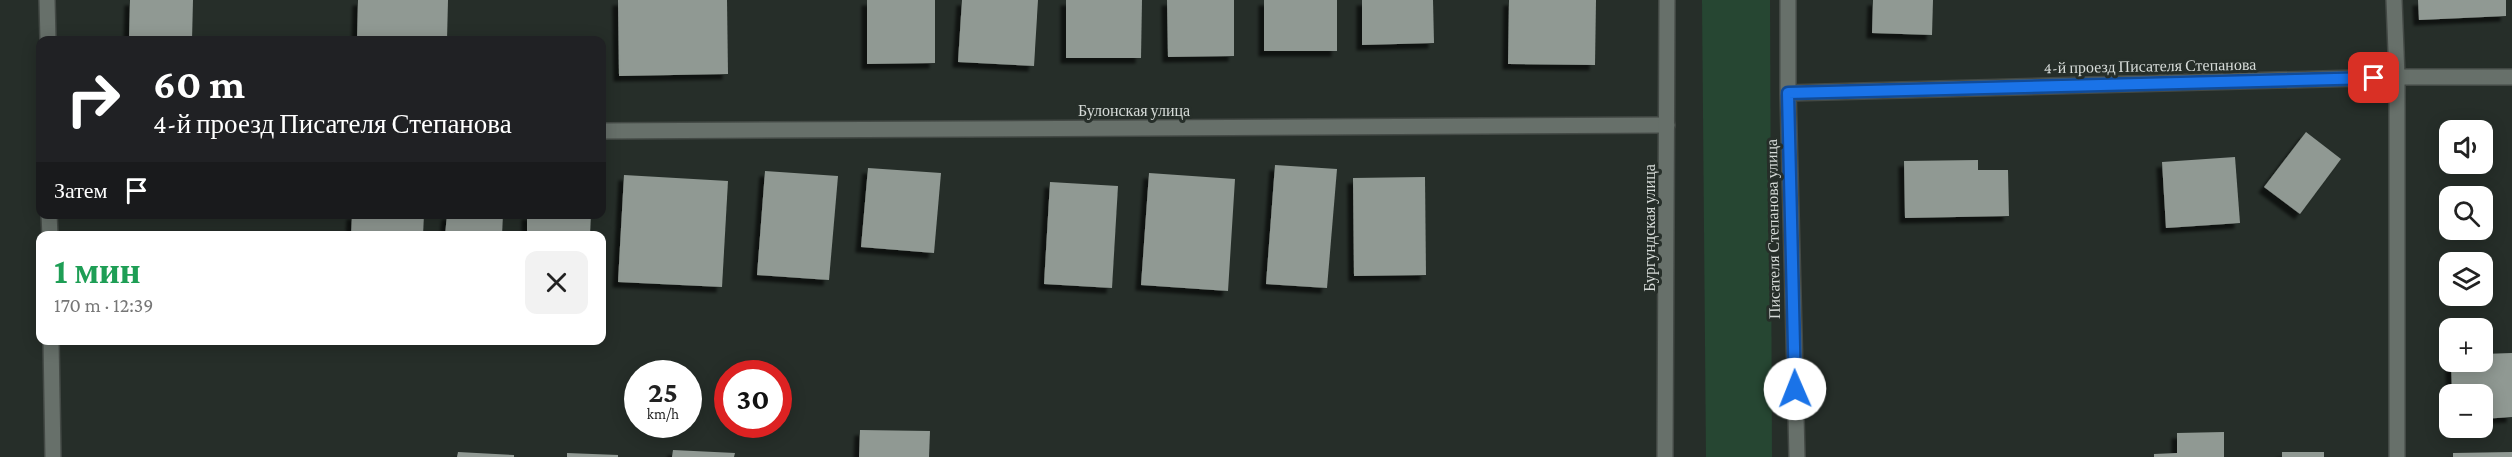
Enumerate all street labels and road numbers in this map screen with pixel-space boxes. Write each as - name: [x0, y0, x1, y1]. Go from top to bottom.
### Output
- street label: 4-й проезд Писателя Степанова: [2044, 56, 2256, 77]
- street label: Булонская улица: [1078, 102, 1190, 120]
- street label: Писателя Степанова улица: [1763, 139, 1784, 319]
- street label: Бургундская улица: [1641, 164, 1659, 292]

